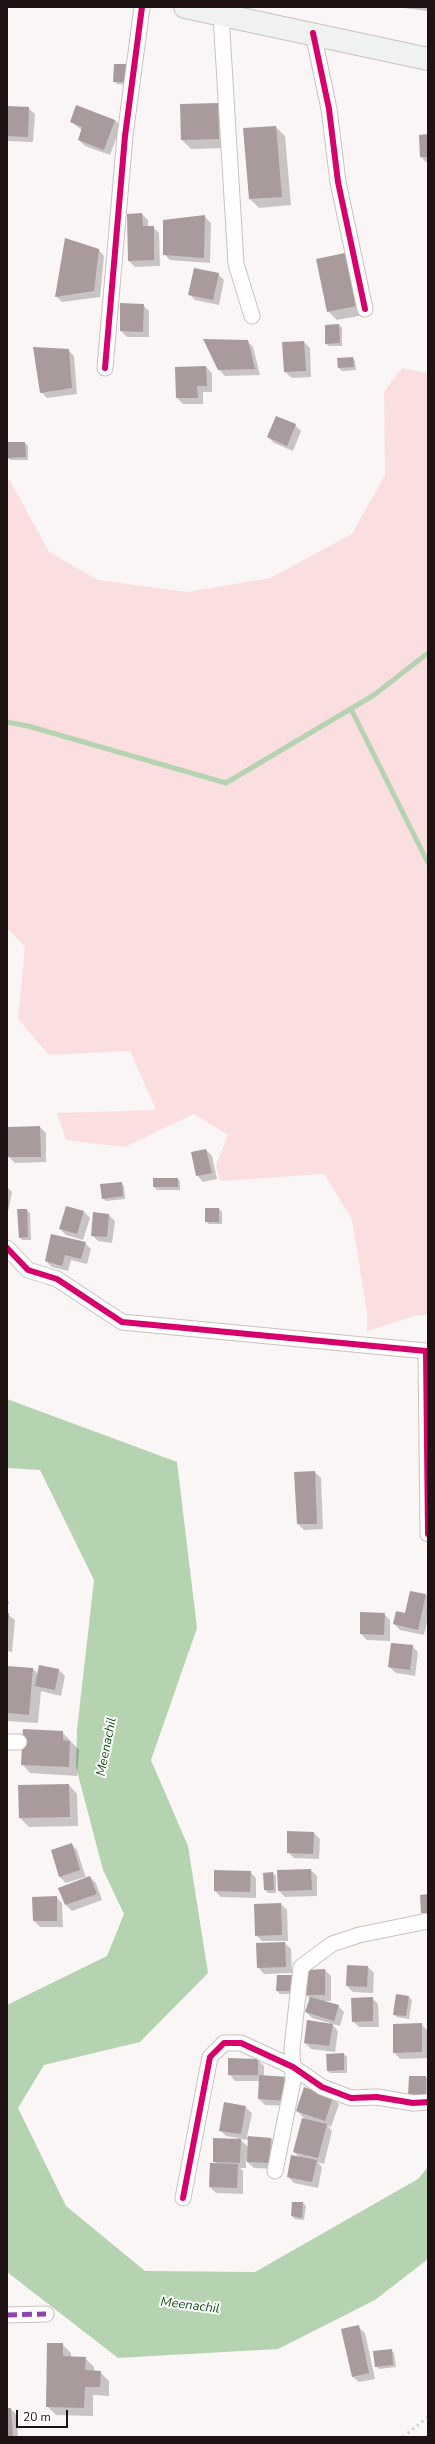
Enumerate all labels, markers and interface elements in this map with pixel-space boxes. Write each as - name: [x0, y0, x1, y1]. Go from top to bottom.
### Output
- water label: Meenachil: [94, 1716, 120, 1778]
- water label: Meenachil: [160, 2295, 220, 2317]
- scale bar: [18, 2402, 70, 2428]
- text: 20 m: [23, 2409, 51, 2425]

